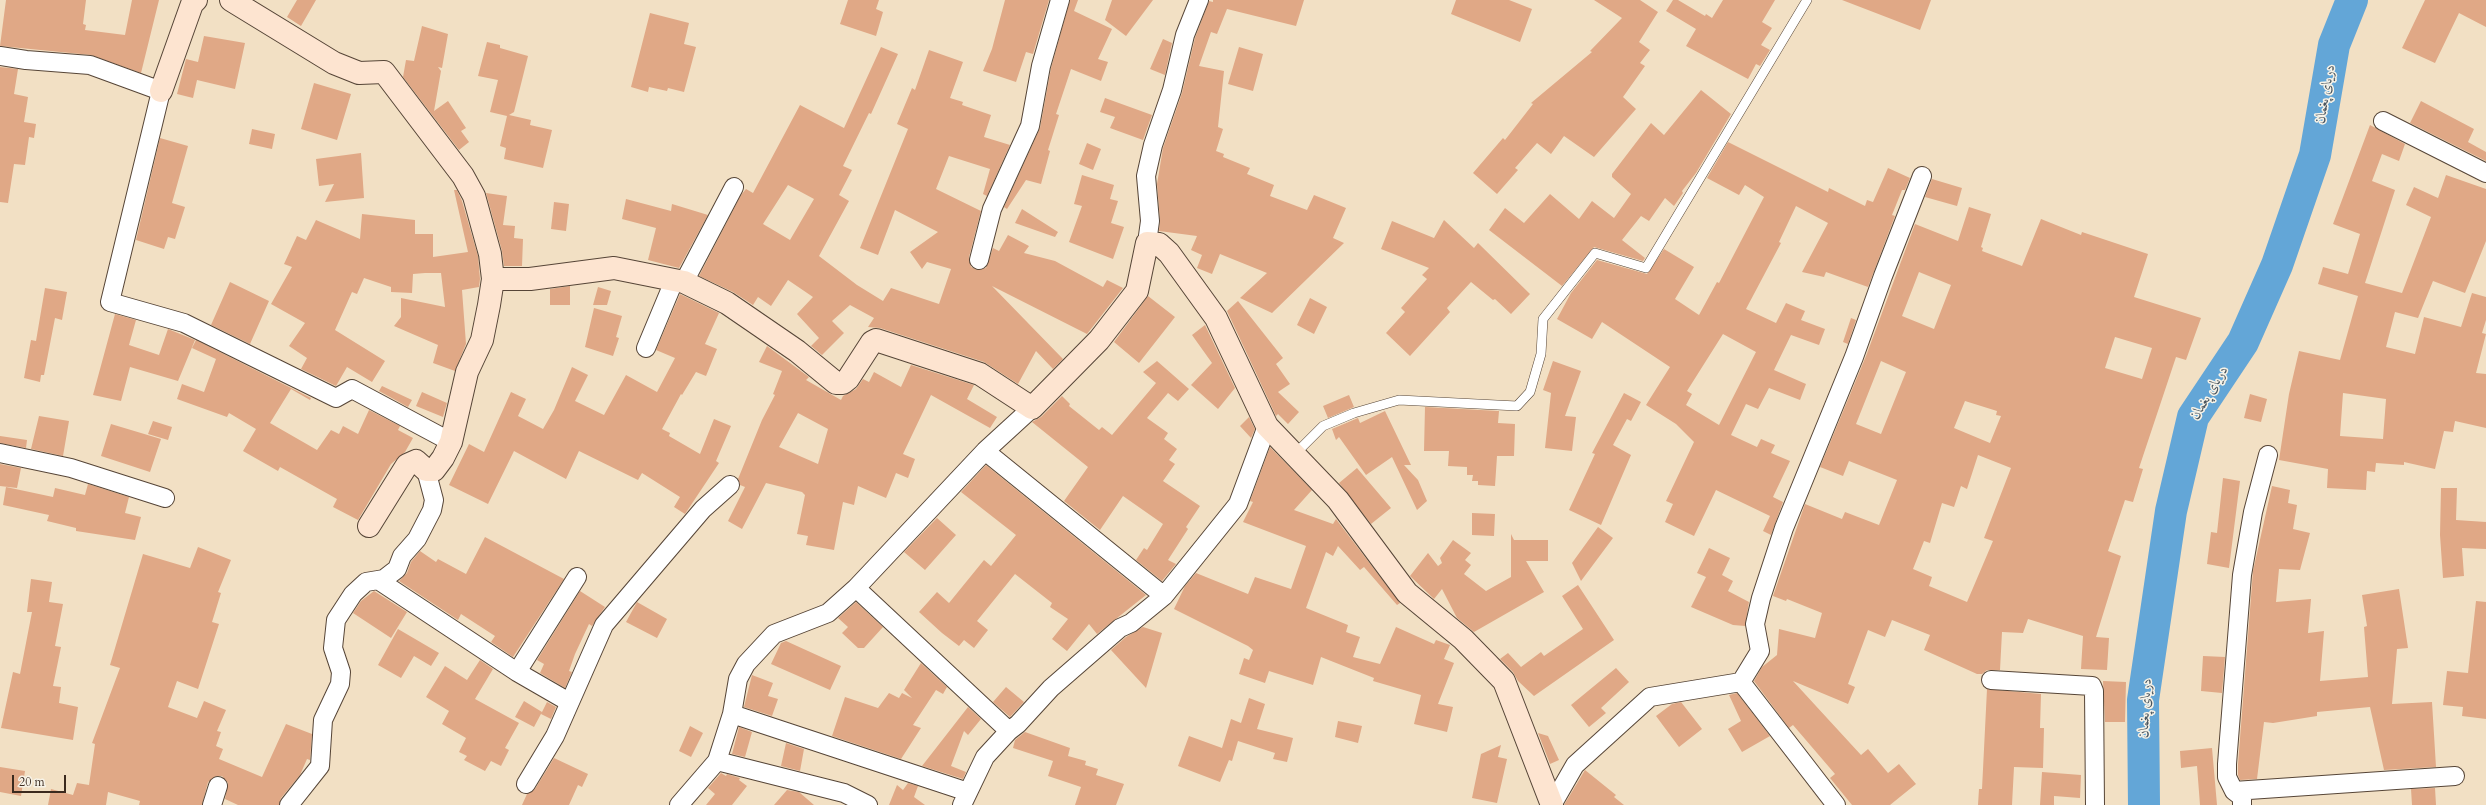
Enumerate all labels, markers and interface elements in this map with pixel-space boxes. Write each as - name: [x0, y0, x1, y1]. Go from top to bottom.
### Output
- water label: دریای پغمان: [2313, 63, 2339, 125]
- water label: دریای پغمان: [2187, 363, 2233, 423]
- water label: دریای پغمان: [2136, 678, 2156, 738]
- scale bar: [14, 767, 68, 793]
- text: 20 m: [19, 774, 45, 790]

